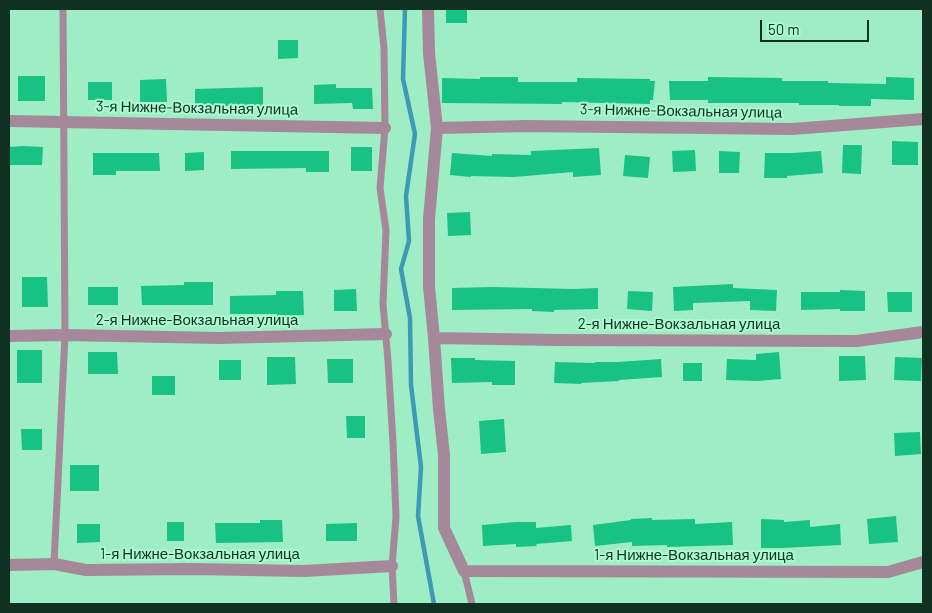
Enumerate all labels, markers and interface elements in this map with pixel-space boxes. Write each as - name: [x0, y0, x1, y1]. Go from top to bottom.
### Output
- scale bar: [762, 10, 871, 42]
- text: 50 m: [768, 20, 800, 38]
- street label: 3-я Нижне-Вокзальная улица: [96, 97, 298, 119]
- street label: 3-я Нижне-Вокзальная улица: [580, 100, 782, 122]
- street label: 2-я Нижне-Вокзальная улица: [96, 311, 298, 329]
- street label: 2-я Нижне-Вокзальная улица: [578, 315, 780, 333]
- street label: 1-я Нижне-Вокзальная улица: [100, 545, 300, 563]
- street label: 1-я Нижне-Вокзальная улица: [594, 546, 794, 564]

